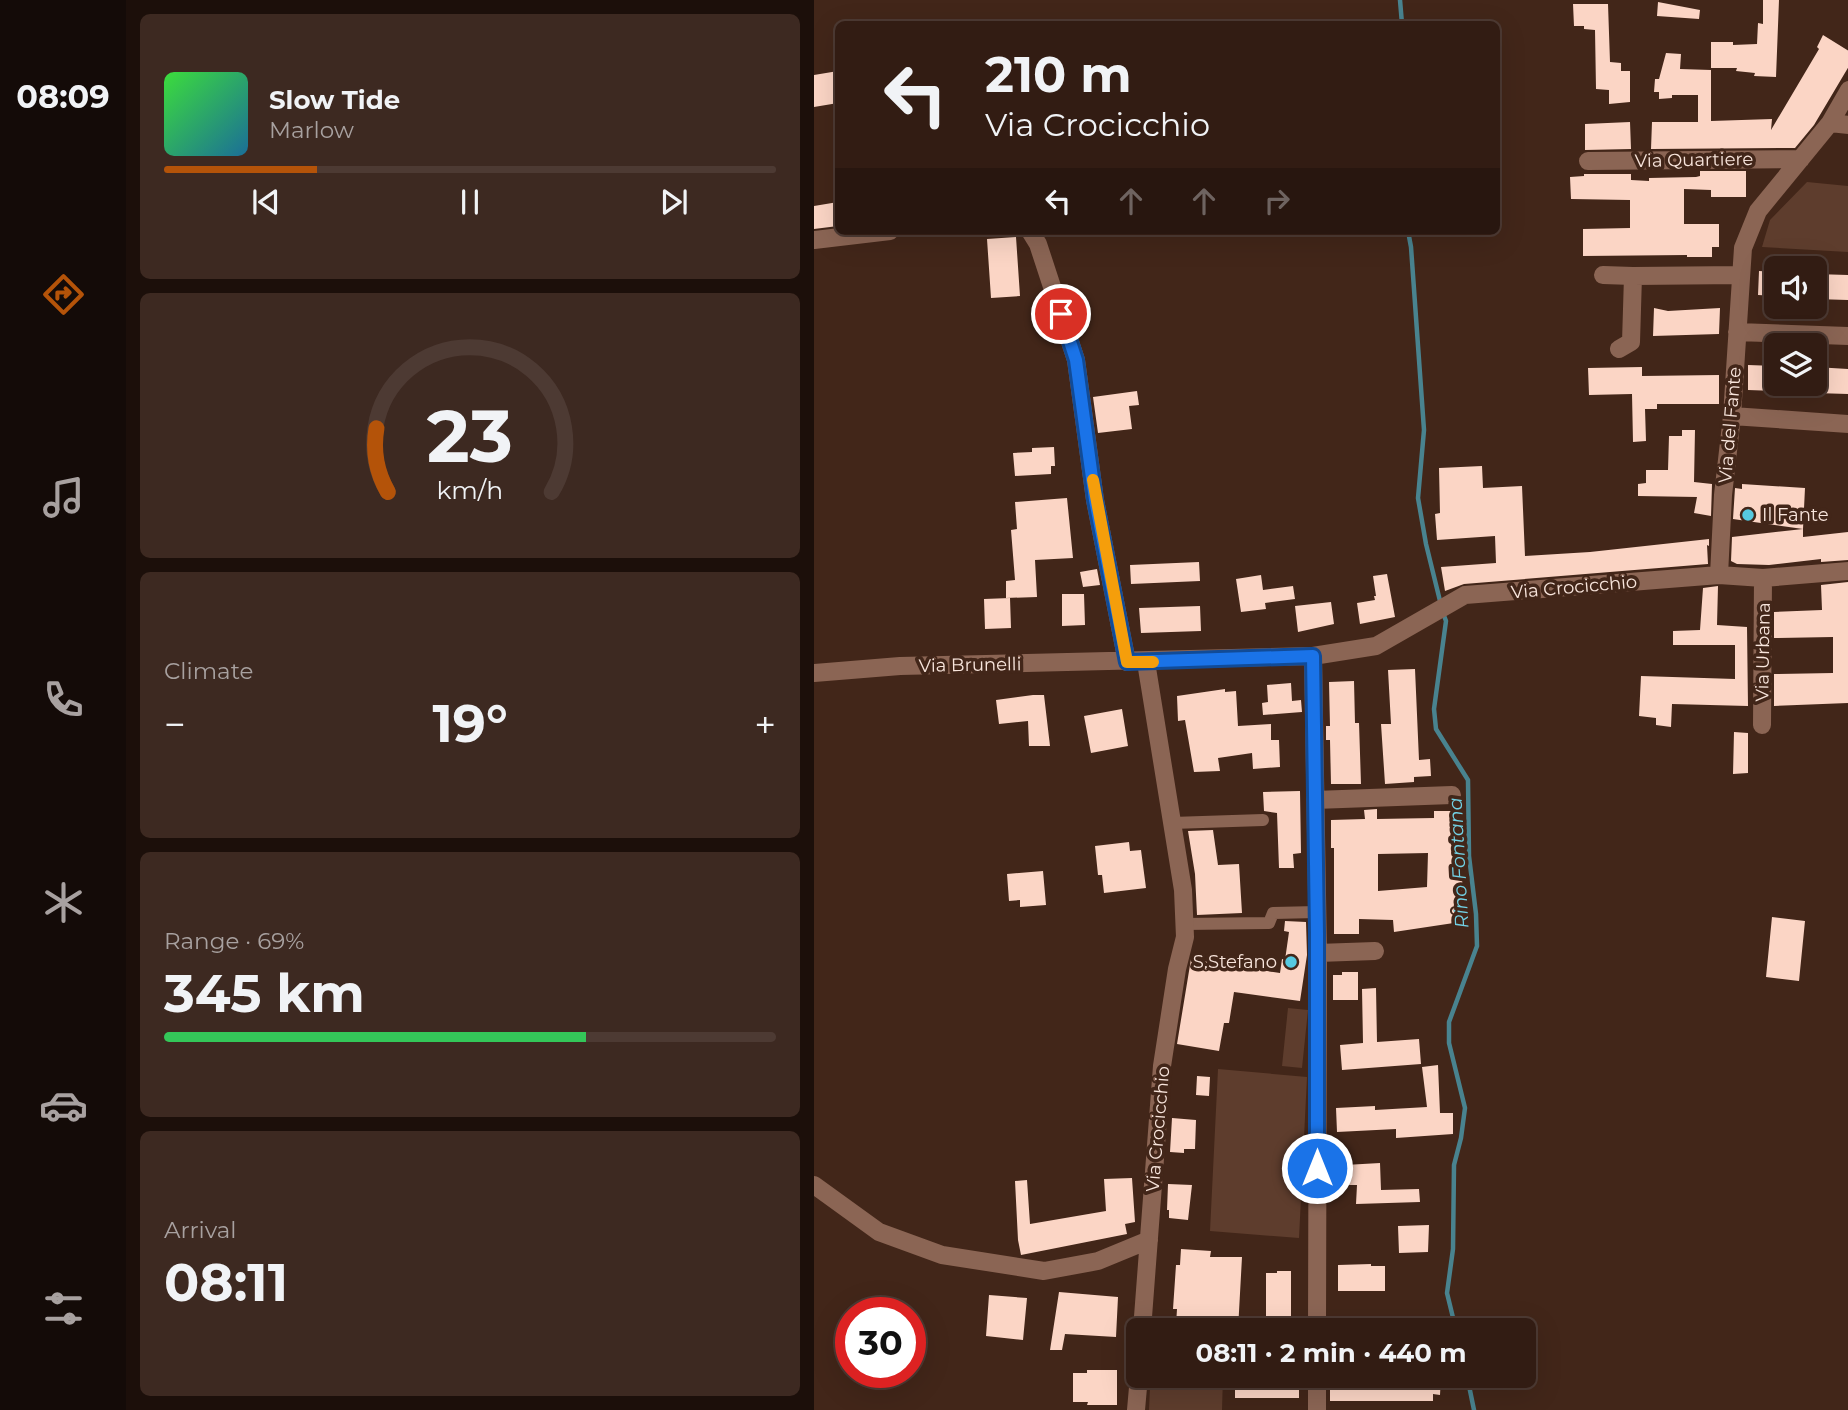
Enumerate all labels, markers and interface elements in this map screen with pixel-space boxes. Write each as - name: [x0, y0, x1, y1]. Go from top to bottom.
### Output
- text: 210 m: [985, 45, 1132, 104]
- icon: left: [870, 49, 961, 140]
- text: 08:09: [16, 77, 110, 116]
- text: Slow Tide: [269, 84, 400, 116]
- text: Via Crocicchio: [985, 105, 1210, 144]
- text: Marlow: [269, 116, 354, 144]
- street label: Via Quartiere: [1635, 148, 1754, 172]
- icon: left: [1039, 182, 1077, 220]
- icon: ahead: [1112, 182, 1150, 220]
- icon: ahead: [1185, 182, 1223, 220]
- icon: right: [1258, 182, 1296, 220]
- icon: previous: [247, 183, 285, 221]
- icon: pause: [451, 183, 489, 221]
- icon: next: [655, 183, 693, 221]
- map controls: [1764, 256, 1827, 396]
- button: sound: [1764, 256, 1827, 319]
- icon: directions: [39, 270, 88, 319]
- pin: [1031, 284, 1091, 344]
- icon: arrive: [1042, 295, 1080, 333]
- button: layers: [1764, 333, 1827, 396]
- street label: Via del Fante: [1714, 366, 1746, 484]
- text: 23: [427, 392, 513, 480]
- icon: music: [39, 473, 88, 522]
- text: km/h: [437, 475, 503, 505]
- place label: Il Fante: [1762, 504, 1829, 526]
- marker: Il Fante: [1740, 507, 1756, 523]
- street label: Via Crocicchio: [1510, 571, 1638, 603]
- street label: Via Urbana: [1751, 602, 1775, 702]
- street label: Via Brunelli: [918, 653, 1022, 677]
- text: Climate: [164, 657, 253, 685]
- icon: phone: [39, 675, 88, 724]
- text: 19°: [432, 692, 508, 755]
- text: −: [164, 701, 186, 748]
- text: +: [754, 701, 776, 748]
- water label: Rino Fontana: [1444, 797, 1473, 929]
- icon: climate: [39, 878, 88, 927]
- text: Range · 69%: [164, 927, 304, 955]
- place label: S.Stefano: [1193, 951, 1277, 973]
- marker: S.Stefano: [1283, 954, 1299, 970]
- text: 345 km: [164, 962, 365, 1025]
- street label: Via Crocicchio: [1142, 1065, 1174, 1193]
- icon: car: [39, 1081, 88, 1130]
- position arrow: [1280, 1131, 1354, 1205]
- text: Arrival: [164, 1216, 237, 1244]
- text: 08:11: [164, 1251, 288, 1314]
- icon: filters: [39, 1284, 88, 1333]
- speed limit sign: 30: [835, 1297, 926, 1388]
- text: 08:11 · 2 min · 440 m: [1195, 1337, 1467, 1369]

